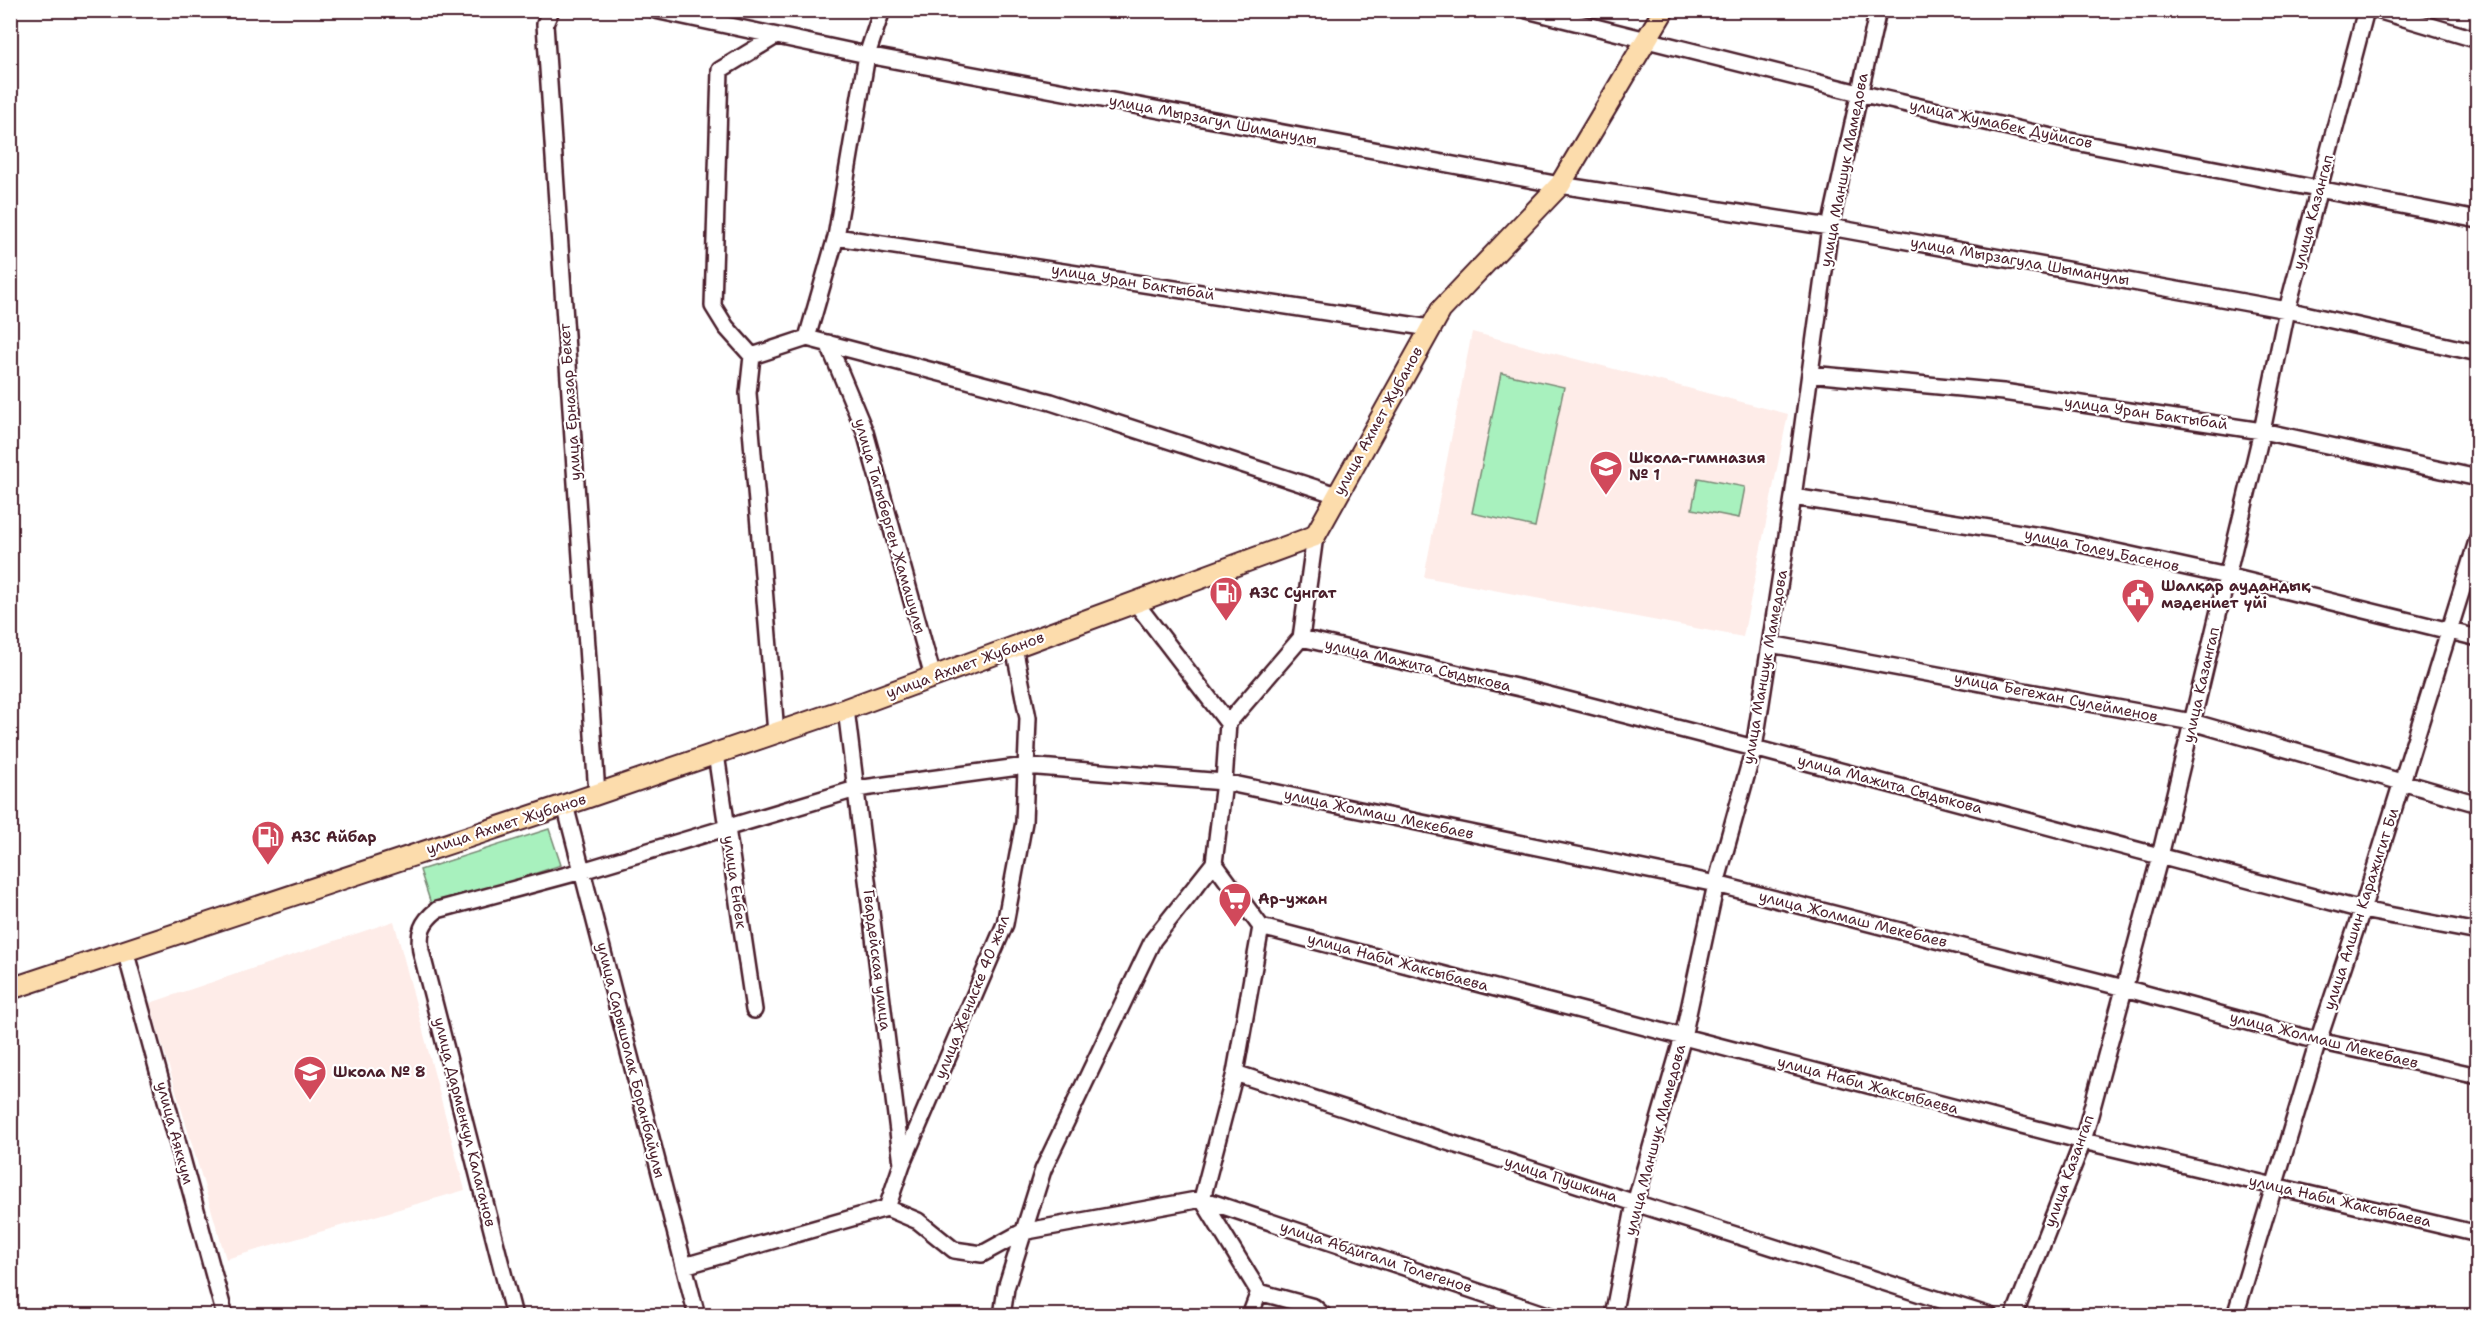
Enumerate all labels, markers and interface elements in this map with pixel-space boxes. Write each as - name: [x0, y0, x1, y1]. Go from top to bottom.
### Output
- street label: улица Маншук Мамедова: [1815, 71, 1873, 269]
- street label: улица Мырзагул Шиманулы: [1107, 90, 1319, 150]
- street label: улица Жумабек Дуйисов: [1908, 95, 2094, 153]
- street label: улица Казангап: [2288, 152, 2338, 272]
- street label: улица Мырзагула Шыманулы: [1909, 232, 2131, 290]
- street label: улица Уран Бактыбай: [1050, 259, 1216, 305]
- street label: улица Ерназар Бекет: [555, 322, 585, 481]
- street label: улица Ахмет Жубанов: [1329, 343, 1427, 499]
- street label: улица Уран Бактыбай: [2063, 392, 2229, 434]
- street label: улица Тагыберген Жамашулы: [850, 416, 930, 636]
- place label: Школа-гимназия № 1: [1629, 448, 1766, 485]
- school or university icon: Школа-гимназия № 1: [1588, 449, 1624, 496]
- street label: улица Толеу Басенов: [2023, 524, 2181, 576]
- street label: улица Маншук Мамедова: [1738, 568, 1792, 766]
- fuel station icon: АЗС Сунгат: [1208, 575, 1244, 622]
- place label: Шалқар аудандық мәдениет үйі: [2161, 576, 2311, 613]
- public building icon: Шалқар аудандық мәдениет үйі: [2120, 577, 2156, 624]
- place label: АЗС Сунгат: [1249, 583, 1336, 603]
- street label: улица Казангап: [2178, 625, 2224, 745]
- street label: улица Ахмет Жубанов: [883, 627, 1047, 703]
- street label: улица Мажита Сыдыкова: [1323, 634, 1514, 696]
- street label: улица Бегежан Сулейменов: [1953, 667, 2159, 727]
- street label: улица Мажита Сыдыкова: [1795, 750, 1985, 818]
- street label: улица Жолмаш Мекебаев: [1282, 784, 1476, 844]
- street label: улица Ахмет Жубанов: [424, 789, 589, 859]
- street label: улица Алшин Каражигит Би: [2319, 805, 2403, 1013]
- fuel station icon: АЗС Айбар: [250, 819, 286, 866]
- place label: АЗС Айбар: [291, 827, 376, 847]
- street label: улица Енбек: [719, 834, 751, 930]
- supermarket icon: Ар-ужан: [1217, 881, 1253, 928]
- street label: улица Жолмаш Мекебаев: [1757, 886, 1949, 952]
- street label: Гвардейская улица: [858, 888, 896, 1032]
- place label: Ар-ужан: [1258, 889, 1328, 909]
- street label: улица Жениске 40 жыл: [930, 911, 1014, 1082]
- street label: улица Наби Жаксыбаева: [1305, 928, 1491, 996]
- street label: улица Сарышолак Боранбайулы: [592, 940, 670, 1180]
- street label: улица Жолмаш Мекебаев: [2228, 1007, 2420, 1073]
- street label: улица Дарменкул Калаганов: [429, 1015, 501, 1229]
- street label: улица Маншук Мамедова: [1620, 1042, 1690, 1238]
- street label: улица Наби Жаксыбаева: [1775, 1051, 1961, 1119]
- school or university icon: Школа № 8: [292, 1054, 328, 1101]
- place label: Школа № 8: [333, 1062, 425, 1082]
- street label: улица Аяккум: [152, 1079, 198, 1187]
- street label: улица Казангап: [2039, 1112, 2099, 1230]
- street label: улица Пушкина: [1502, 1151, 1621, 1207]
- street label: улица Наби Жаксыбаева: [2247, 1170, 2434, 1232]
- street label: улица Абдигали Толегенов: [1277, 1216, 1475, 1298]

